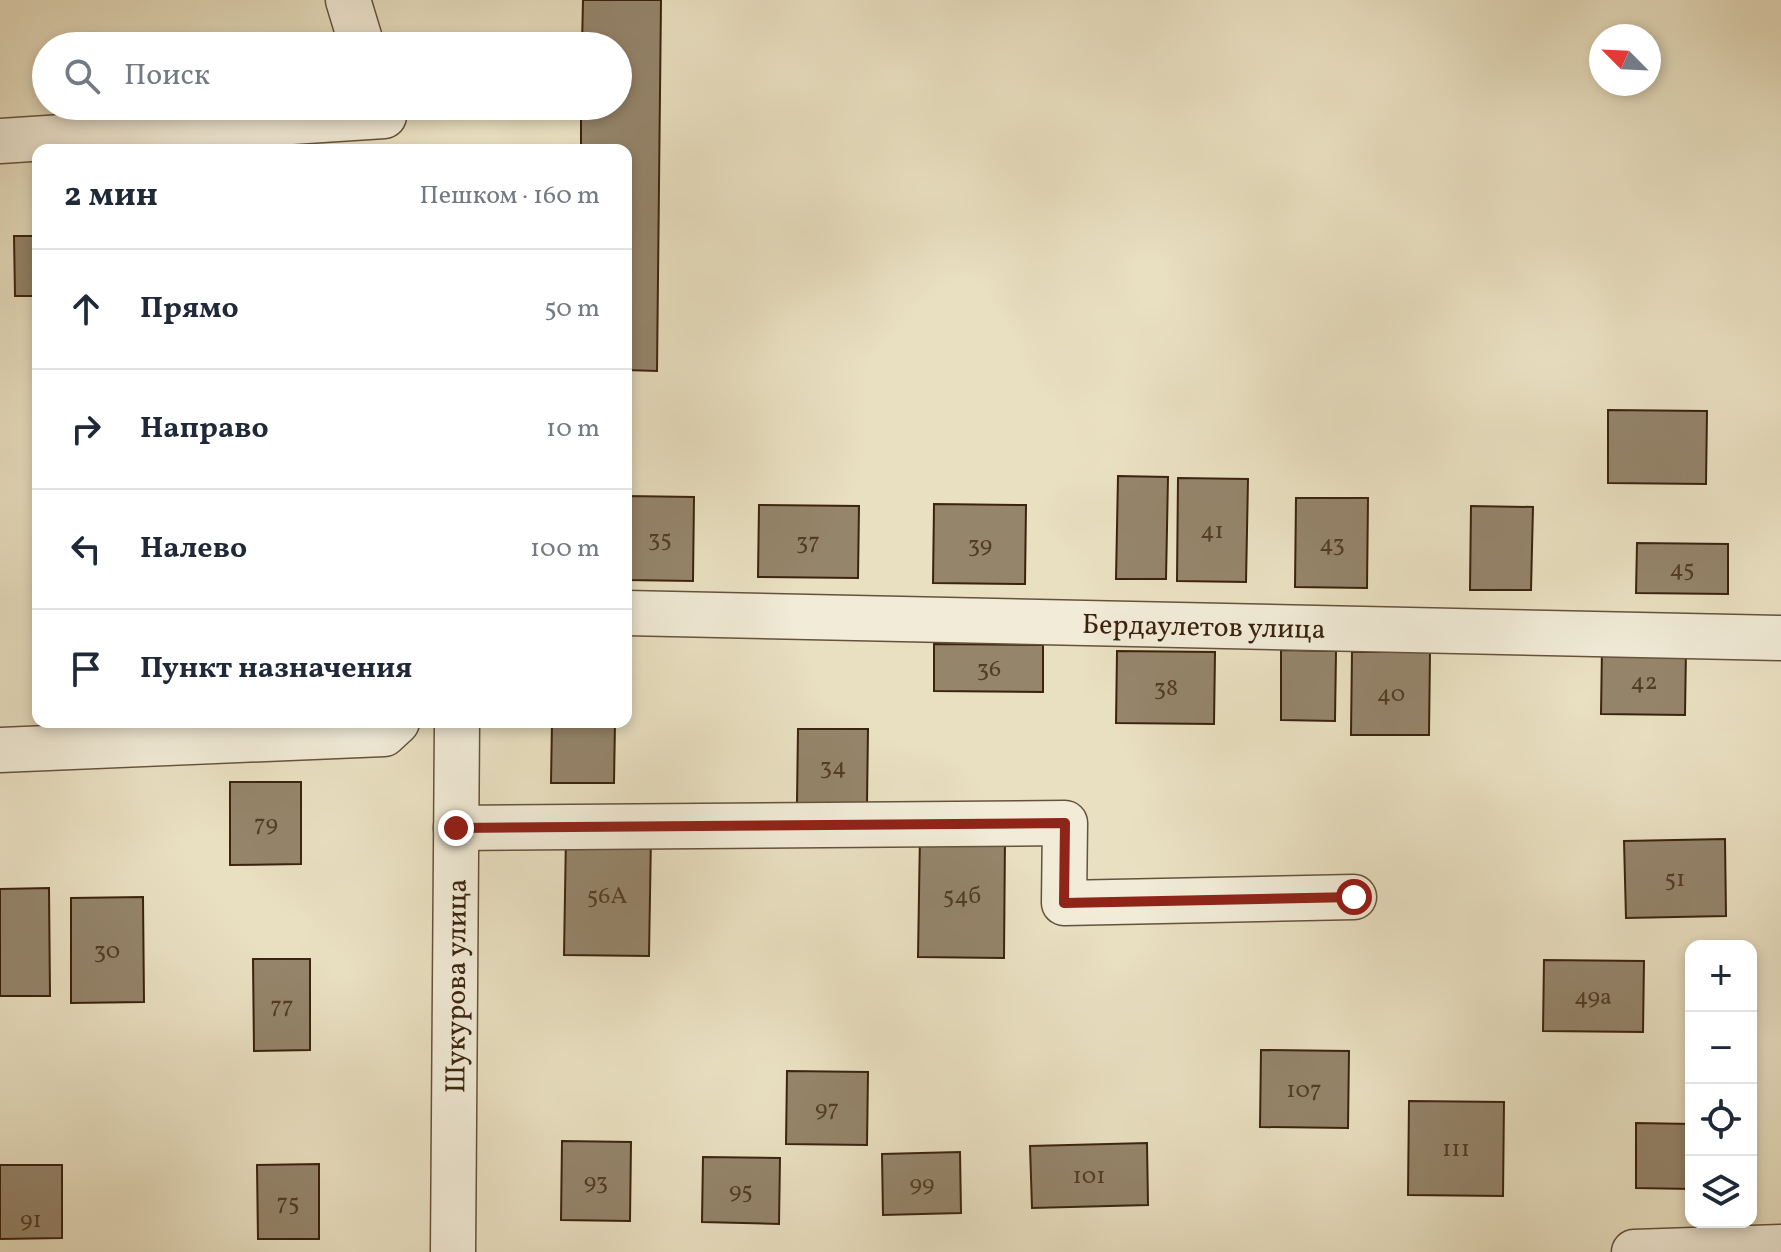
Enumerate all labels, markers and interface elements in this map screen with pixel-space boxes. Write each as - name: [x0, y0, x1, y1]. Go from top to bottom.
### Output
- north arrow: [1589, 24, 1661, 96]
- search box: [32, 32, 632, 120]
- icon: search: [60, 54, 104, 98]
- text: Поиск: [124, 55, 210, 97]
- text: 2 мин: [64, 173, 158, 220]
- text: Пешком · 160 m: [419, 178, 600, 214]
- icon: ahead: [64, 287, 108, 331]
- text: Прямо: [140, 288, 239, 330]
- text: 50 m: [544, 291, 600, 327]
- icon: right: [64, 407, 108, 451]
- text: Направо: [140, 408, 269, 450]
- text: 10 m: [546, 411, 600, 447]
- house number: 41: [1200, 515, 1224, 549]
- house number: 35: [648, 523, 672, 557]
- house number: 37: [796, 526, 820, 560]
- icon: left: [64, 527, 108, 571]
- text: Налево: [140, 528, 247, 570]
- house number: 43: [1319, 528, 1345, 562]
- house number: 39: [968, 529, 992, 563]
- text: 100 m: [530, 531, 600, 567]
- house number: 45: [1669, 553, 1695, 587]
- street label: Бердаулетов улица: [1082, 606, 1326, 650]
- icon: arrive: [64, 647, 108, 691]
- text: Пункт назначения: [140, 648, 412, 690]
- house number: 36: [977, 653, 1001, 687]
- house number: 42: [1630, 666, 1658, 700]
- house number: 38: [1154, 672, 1178, 706]
- house number: 40: [1377, 678, 1405, 712]
- house number: 34: [820, 751, 846, 785]
- house number: 79: [254, 808, 278, 842]
- route end: [438, 810, 474, 846]
- house number: 51: [1665, 863, 1685, 897]
- street label: Шукурова улица: [437, 879, 478, 1093]
- route start: [1336, 879, 1372, 915]
- house number: 56А: [587, 880, 627, 914]
- house number: 54б: [943, 880, 981, 914]
- house number: 30: [94, 935, 120, 969]
- map controls: [1685, 940, 1757, 1228]
- button: +: [1685, 940, 1757, 1012]
- house number: 49а: [1574, 981, 1612, 1015]
- house number: 77: [270, 990, 294, 1024]
- button: −: [1685, 1012, 1757, 1084]
- house number: 107: [1286, 1074, 1322, 1108]
- button: locate: [1685, 1084, 1757, 1156]
- house number: 97: [815, 1093, 839, 1127]
- house number: 111: [1442, 1133, 1470, 1167]
- button: layers: [1685, 1156, 1757, 1228]
- house number: 101: [1072, 1160, 1106, 1194]
- house number: 93: [584, 1166, 608, 1200]
- house number: 99: [909, 1168, 935, 1202]
- house number: 95: [729, 1175, 753, 1209]
- house number: 75: [276, 1187, 300, 1221]
- house number: 91: [20, 1204, 42, 1238]

